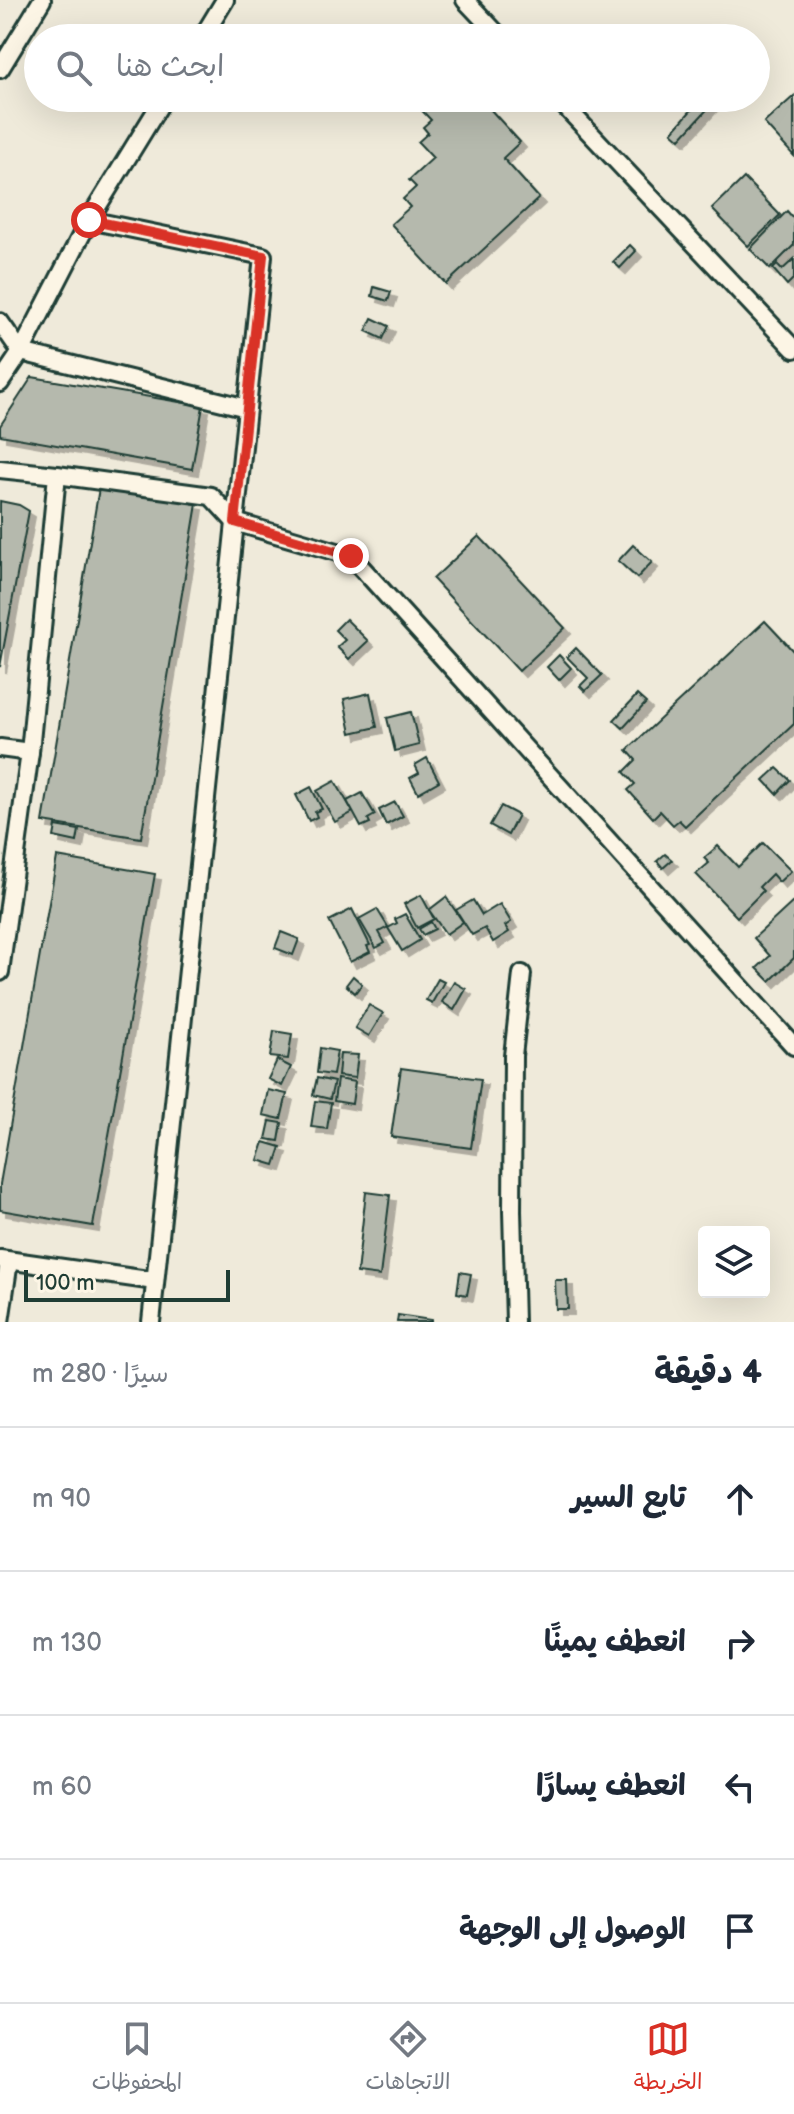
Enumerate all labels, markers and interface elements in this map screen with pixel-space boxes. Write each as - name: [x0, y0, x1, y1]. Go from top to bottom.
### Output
- search box: [24, 24, 770, 112]
- icon: search: [52, 46, 96, 90]
- text: ابحث هنا: [116, 49, 224, 85]
- route start: [71, 202, 107, 238]
- route end: [333, 538, 369, 574]
- map controls: [698, 1226, 770, 1298]
- button: layers: [698, 1226, 770, 1298]
- scale bar: [24, 1266, 230, 1302]
- text: 100 m: [36, 1270, 95, 1297]
- text: 4 دقيقة: [654, 1352, 762, 1393]
- text: سيرًا · 280 m: [32, 1359, 169, 1390]
- icon: ahead: [718, 1477, 762, 1521]
- text: تابع السير: [571, 1480, 686, 1516]
- text: 90 m: [32, 1484, 91, 1515]
- icon: right: [718, 1621, 762, 1665]
- text: انعطف يمينًا: [544, 1624, 686, 1660]
- text: 130 m: [32, 1628, 102, 1659]
- icon: left: [718, 1765, 762, 1809]
- text: انعطف يسارًا: [536, 1768, 686, 1804]
- text: 60 m: [32, 1772, 92, 1803]
- icon: arrive: [718, 1909, 762, 1953]
- text: الوصول إلى الوجهة: [459, 1912, 686, 1948]
- tab: المحفوظات: [92, 2017, 182, 2101]
- tab: الاتجاهات: [366, 2017, 450, 2101]
- tab: الخريطة: [634, 2017, 702, 2101]

